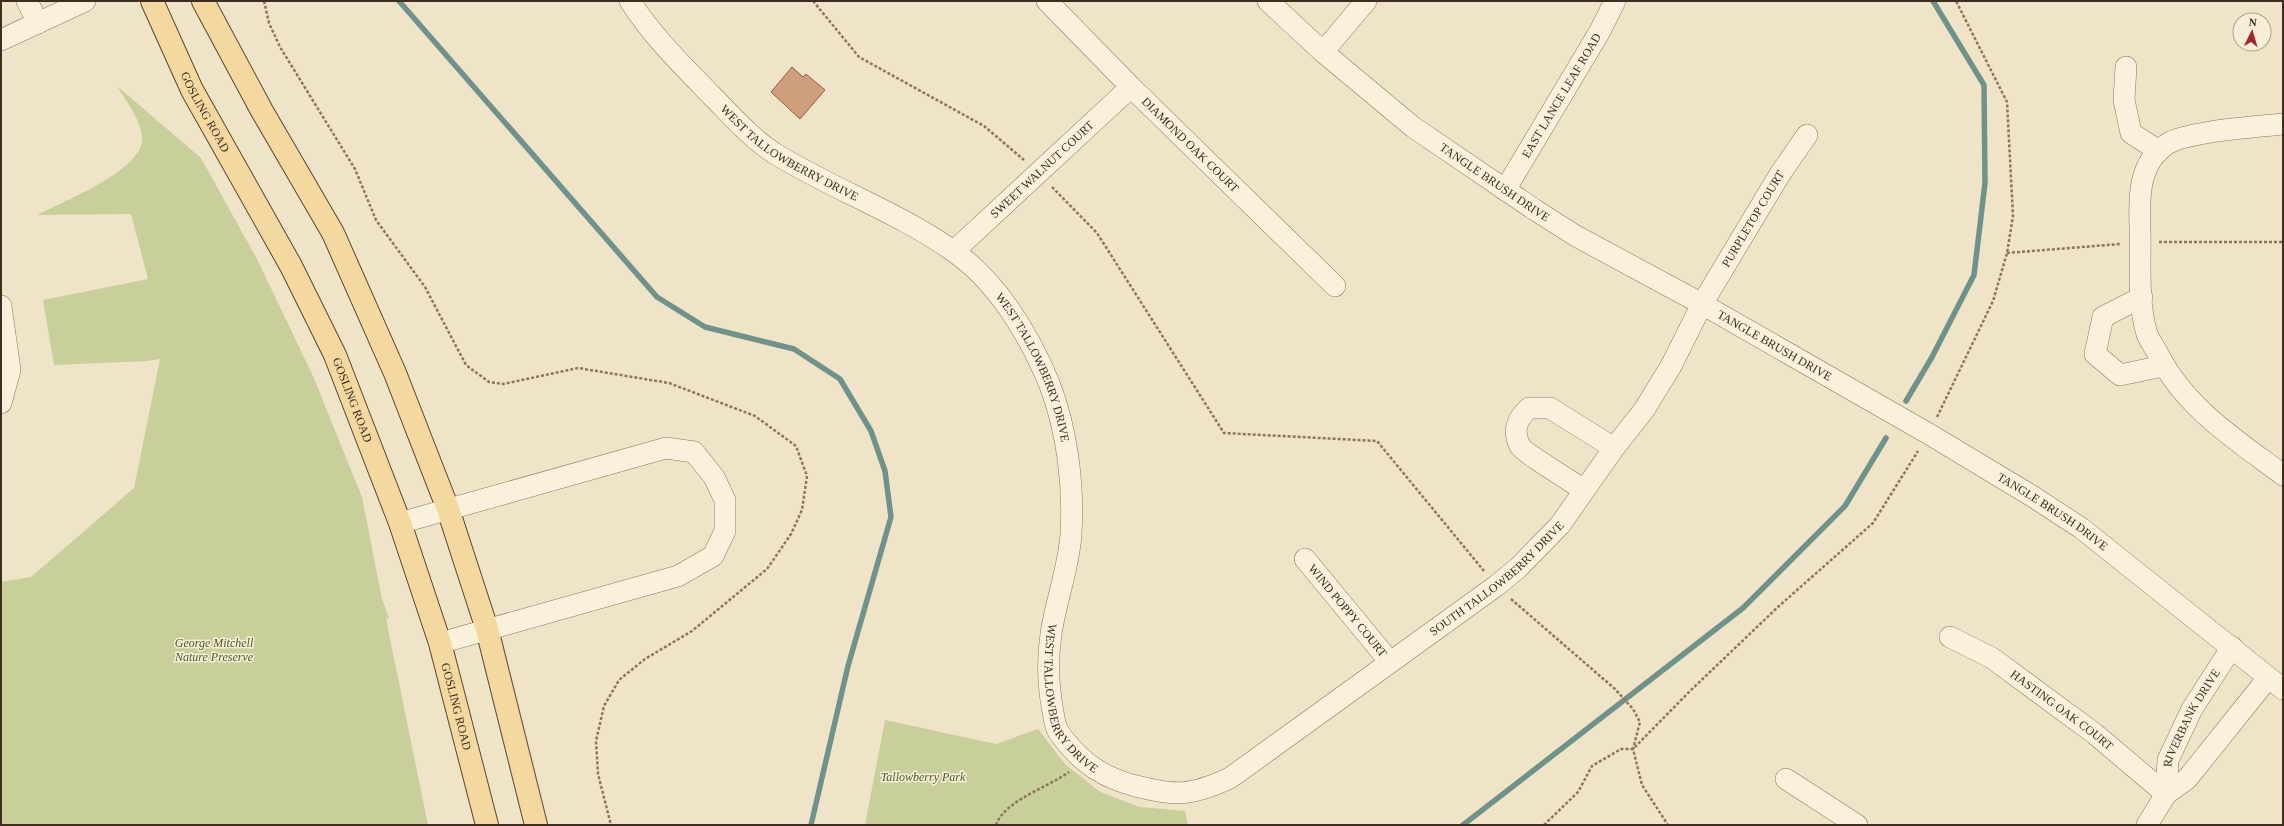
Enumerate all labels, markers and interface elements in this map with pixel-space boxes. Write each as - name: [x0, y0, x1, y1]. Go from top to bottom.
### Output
- north arrow: [2232, 12, 2272, 52]
- text: N: [2248, 16, 2257, 28]
- street label: EAST LANCE LEAF ROAD: [1519, 30, 1604, 161]
- street label: GOSLING ROAD: [178, 69, 233, 155]
- street label: DIAMOND OAK COURT: [1139, 94, 1242, 196]
- street label: WEST TALLOWBERRY DRIVE: [718, 102, 861, 204]
- street label: SWEET WALNUT COURT: [987, 118, 1097, 221]
- street label: TANGLE BRUSH DRIVE: [1437, 140, 1552, 225]
- street label: PURPLETOP COURT: [1719, 168, 1788, 269]
- street label: WEST TALLOWBERRY DRIVE: [993, 290, 1072, 443]
- street label: TANGLE BRUSH DRIVE: [1715, 307, 1834, 384]
- street label: GOSLING ROAD: [330, 356, 375, 445]
- street label: TANGLE BRUSH DRIVE: [1995, 470, 2110, 554]
- street label: SOUTH TALLOWBERRY DRIVE: [1427, 518, 1567, 639]
- street label: WIND POPPY COURT: [1305, 562, 1390, 660]
- street label: WEST TALLOWBERRY DRIVE: [1041, 623, 1101, 776]
- park label: George Mitchell Nature Preserve: [174, 636, 254, 664]
- street label: GOSLING ROAD: [438, 661, 474, 752]
- street label: RIVERBANK DRIVE: [2161, 666, 2223, 767]
- street label: HASTING OAK COURT: [2008, 667, 2116, 754]
- park label: Tallowberry Park: [881, 770, 966, 784]

